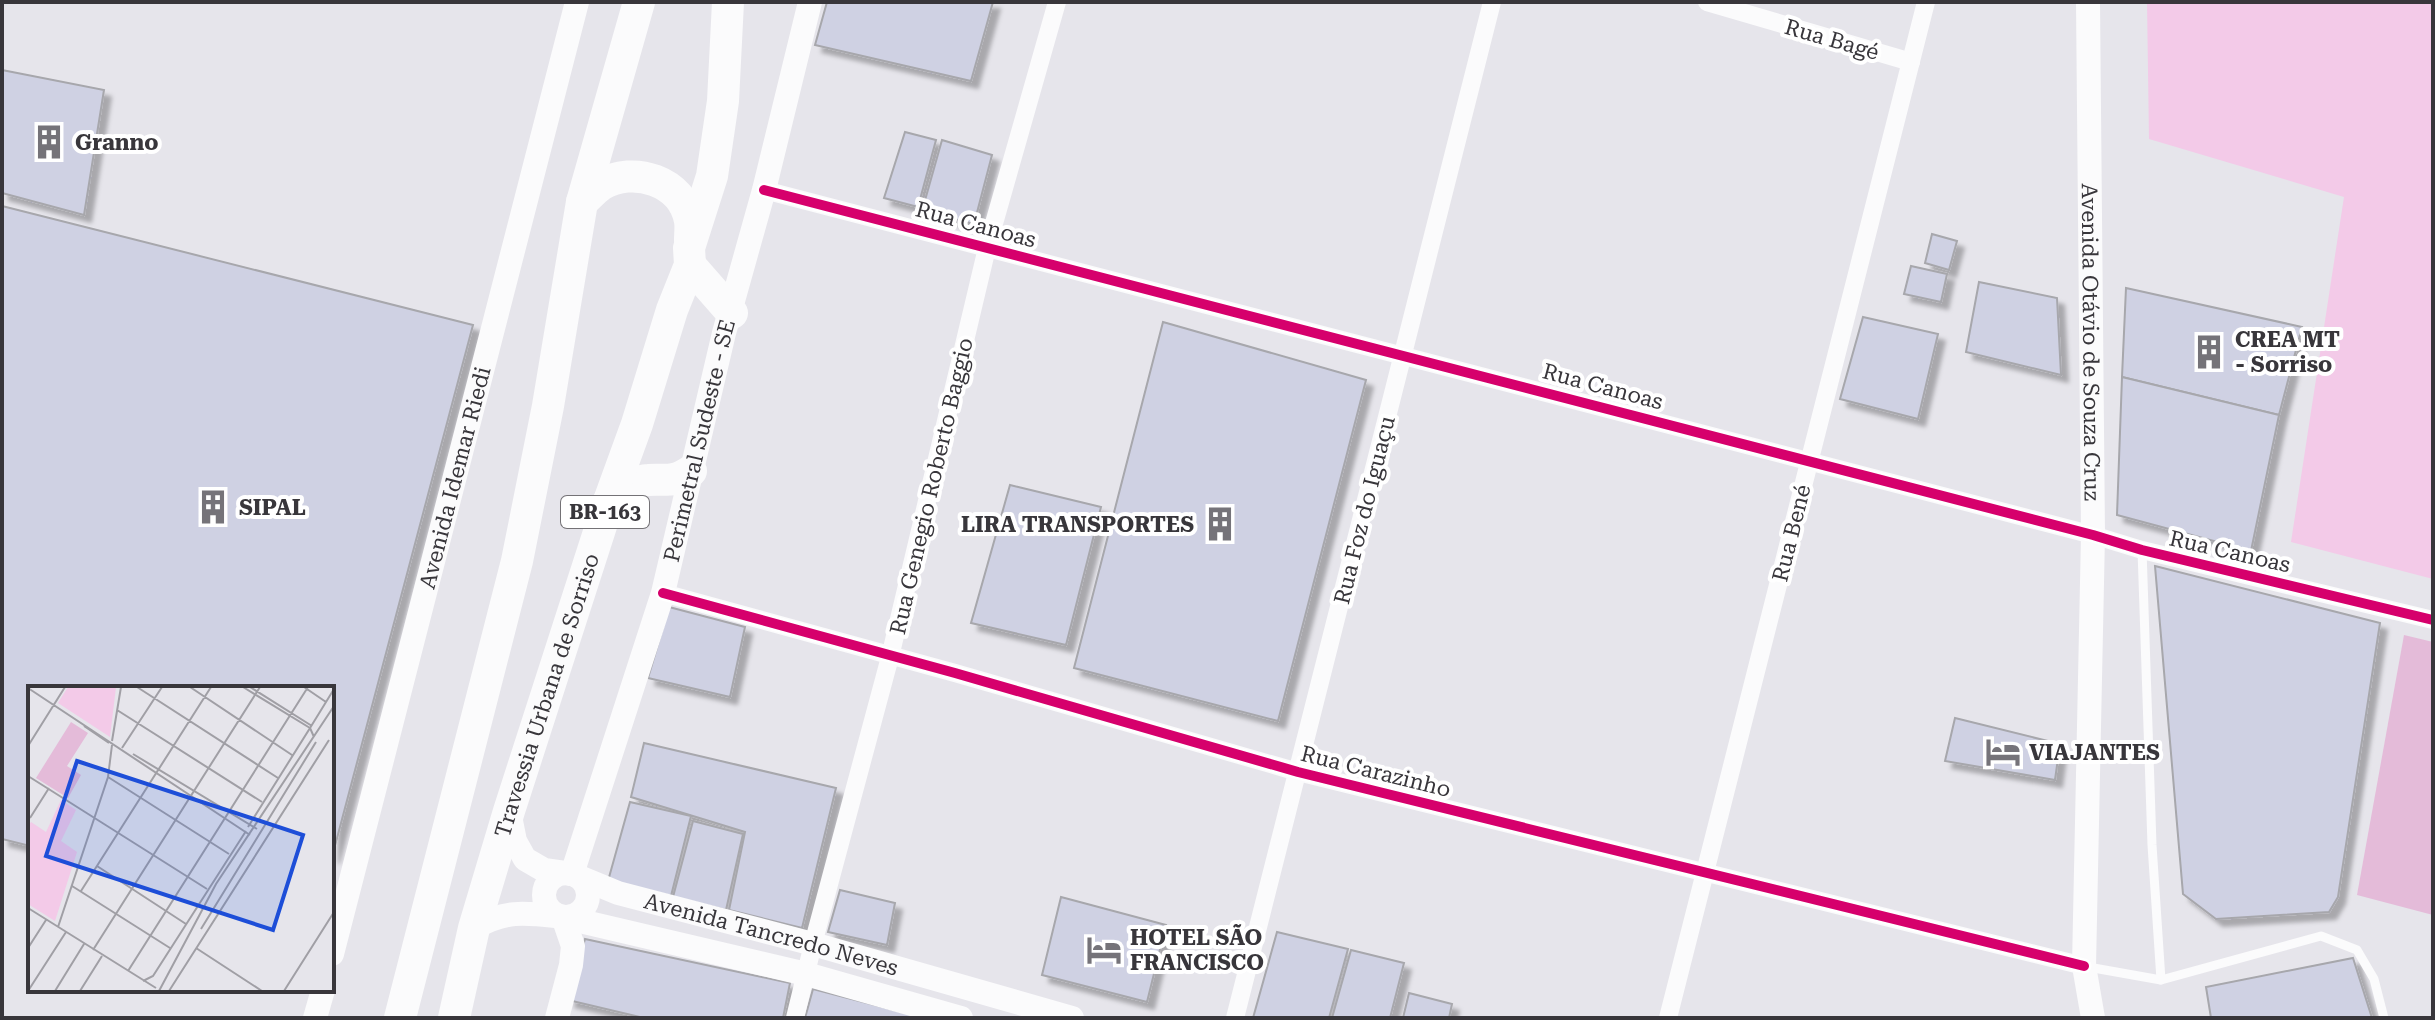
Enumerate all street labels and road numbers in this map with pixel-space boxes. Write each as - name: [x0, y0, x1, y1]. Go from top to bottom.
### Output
- street label: Rua Bagé: [1782, 14, 1882, 65]
- street label: Avenida Otávio de Souza Cruz: [2077, 183, 2105, 501]
- street label: Rua Canoas: [913, 196, 1039, 253]
- street label: Perimetral Sudeste - SE: [659, 317, 740, 564]
- street label: Rua Genegio Roberto Baggio: [885, 335, 978, 637]
- street label: Rua Canoas: [1540, 358, 1666, 415]
- street label: Avenida Idemar Riedi: [415, 364, 496, 591]
- street label: Rua Foz do Iguaçu: [1329, 413, 1400, 607]
- street label: Rua Bené: [1767, 482, 1816, 584]
- road number: BR-163: [561, 496, 649, 528]
- street label: Rua Canoas: [2167, 525, 2293, 578]
- street label: Travessia Urbana de Sorriso: [490, 550, 604, 840]
- street label: Rua Carazinho: [1298, 741, 1453, 802]
- street label: Avenida Tancredo Neves: [642, 888, 901, 981]

